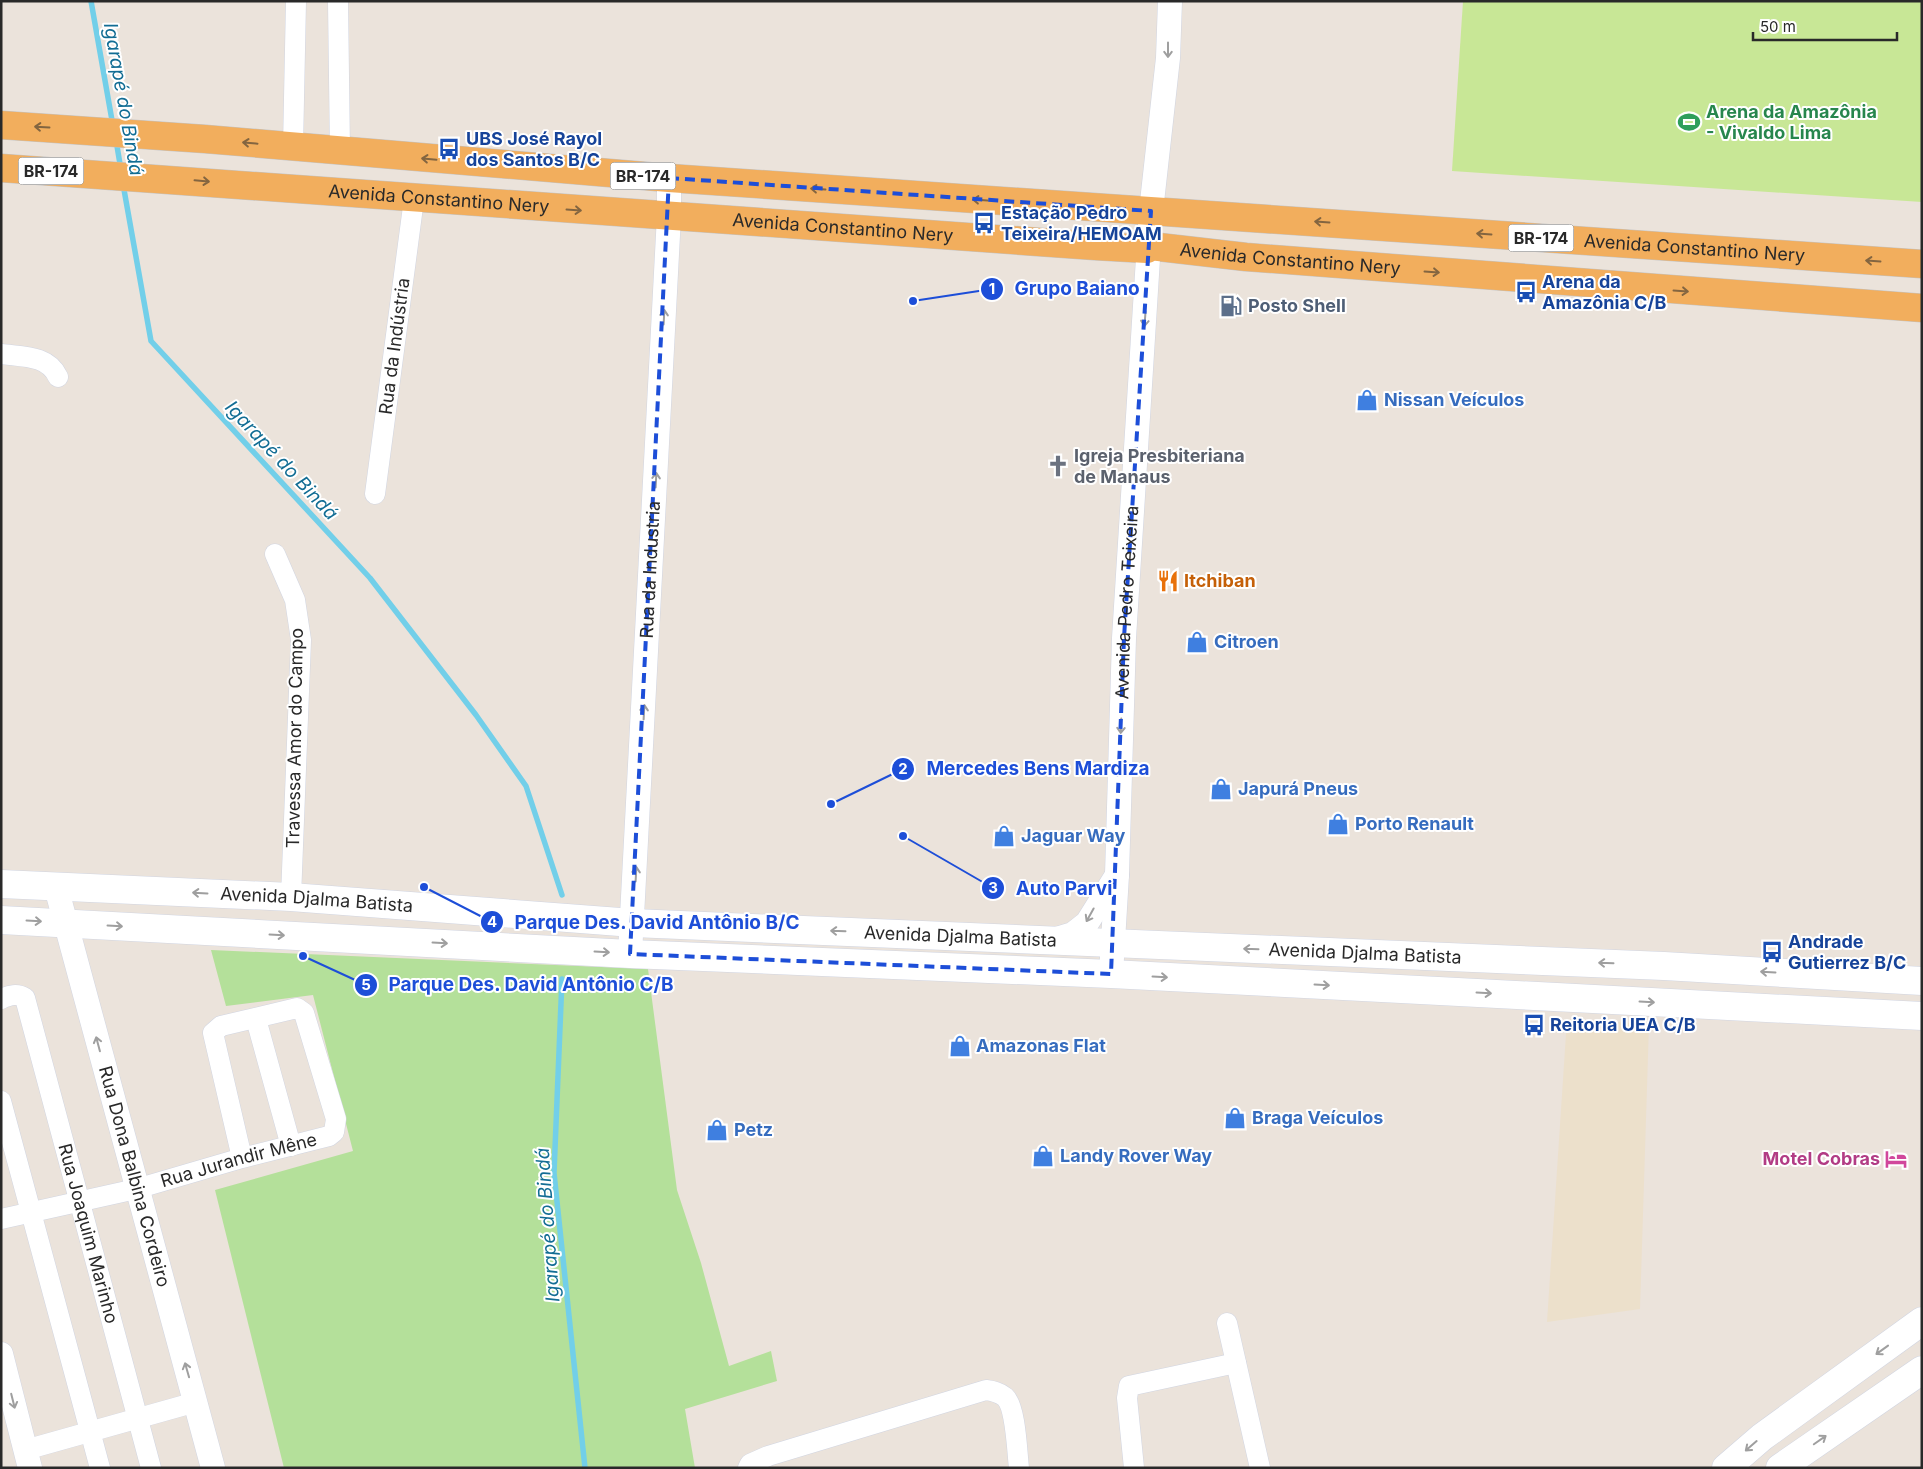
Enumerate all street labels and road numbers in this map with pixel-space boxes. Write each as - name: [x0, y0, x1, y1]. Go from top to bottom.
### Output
- road number: BR-174: [18, 158, 84, 185]
- road number: BR-174: [610, 162, 676, 190]
- street label: Avenida Constantino Nery: [328, 180, 550, 217]
- street label: Avenida Constantino Nery: [732, 209, 954, 246]
- road number: BR-174: [1508, 224, 1574, 252]
- street label: Avenida Constantino Nery: [1583, 230, 1806, 266]
- street label: Avenida Constantino Nery: [1179, 239, 1401, 279]
- street label: Rua da Indústria: [375, 277, 413, 416]
- street label: Rua da Industria: [636, 500, 664, 639]
- street label: Avenida Pedro Teixeira: [1111, 505, 1142, 700]
- street label: Travessa Amor do Campo: [282, 628, 307, 848]
- street label: Avenida Djalma Batista: [220, 883, 414, 916]
- street label: Avenida Djalma Batista: [864, 922, 1057, 951]
- street label: Avenida Djalma Batista: [1268, 939, 1462, 968]
- street label: Rua Dona Balbina Cordeiro: [95, 1064, 175, 1289]
- street label: Rua Jurandir Mêne: [158, 1129, 319, 1191]
- street label: Rua Joaquim Marinho: [54, 1141, 123, 1326]

